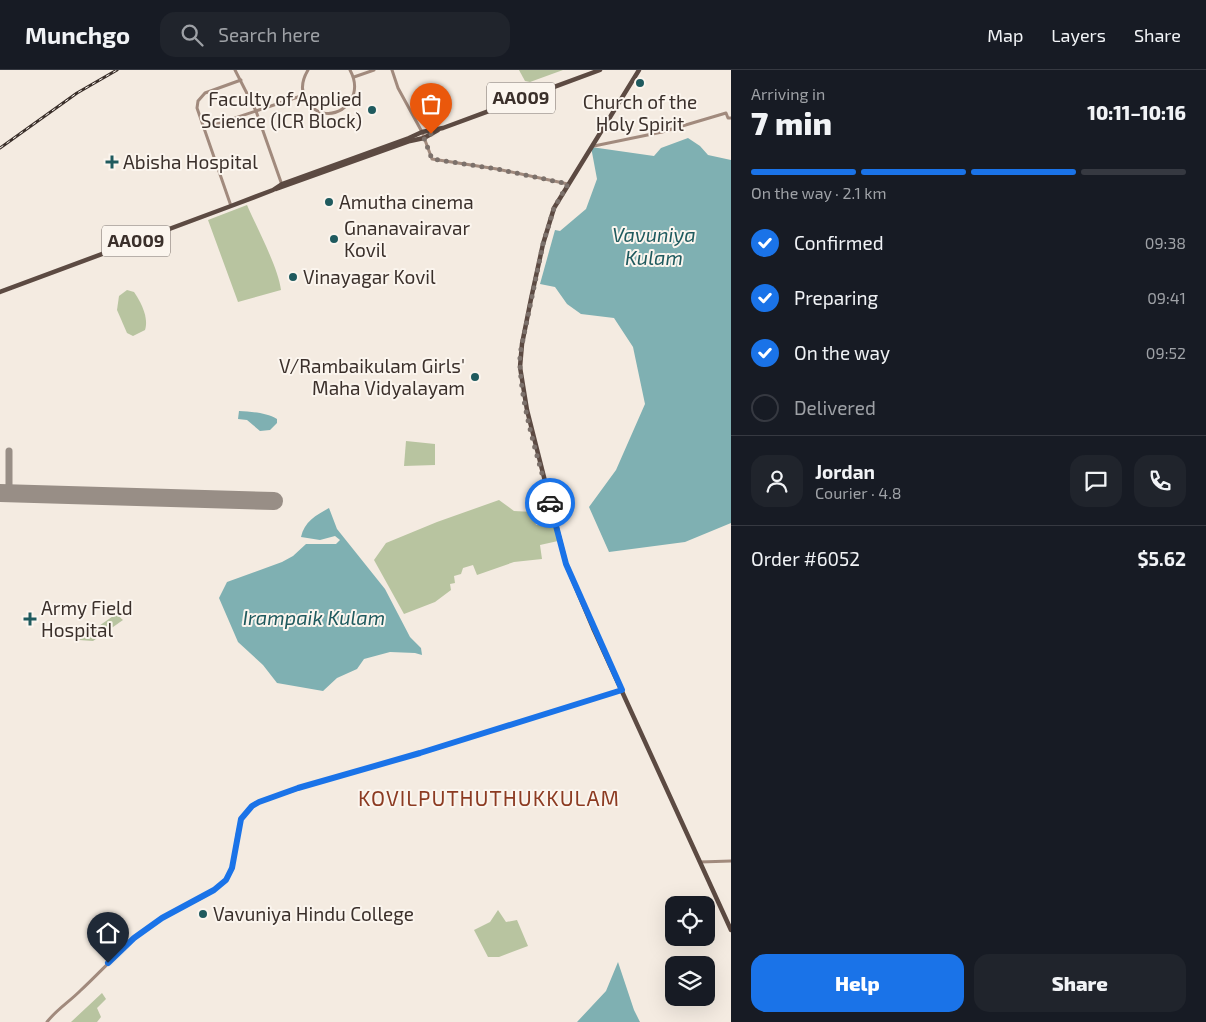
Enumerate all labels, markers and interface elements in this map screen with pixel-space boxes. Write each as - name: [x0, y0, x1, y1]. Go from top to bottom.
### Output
- search box: [160, 12, 510, 57]
- text: Munchgo: [25, 20, 130, 49]
- icon: search: [178, 21, 206, 49]
- text: Search here: [218, 23, 320, 46]
- text: Map: [987, 24, 1023, 46]
- text: Layers: [1051, 24, 1106, 46]
- text: Share: [1134, 24, 1181, 46]
- marker: Church of the Holy Spirit: [634, 77, 646, 89]
- road number: AA009: [487, 82, 555, 114]
- pin: [410, 83, 452, 134]
- text: Arriving in: [751, 84, 825, 103]
- place label: Faculty of Applied Science (ICR Block): [201, 87, 362, 132]
- icon: bag: [417, 90, 445, 118]
- place label: Church of the Holy Spirit: [583, 90, 697, 135]
- text: 10:11–10:16: [1087, 101, 1186, 124]
- text: 7 min: [751, 103, 832, 141]
- marker: Faculty of Applied Science (ICR Block): [366, 104, 378, 116]
- place label: Abisha Hospital: [123, 150, 258, 173]
- marker: Abisha Hospital: [105, 155, 119, 169]
- text: On the way · 2.1 km: [751, 183, 887, 202]
- place label: Amutha cinema: [339, 190, 474, 213]
- marker: Amutha cinema: [323, 196, 335, 208]
- place label: Gnanavairavar Kovil: [344, 216, 470, 261]
- water label: Vavuniya Kulam: [612, 222, 696, 269]
- road number: AA009: [102, 226, 170, 257]
- icon: check: [751, 229, 779, 257]
- text: Confirmed: [794, 231, 884, 254]
- marker: Gnanavairavar Kovil: [328, 233, 340, 245]
- text: 09:38: [1145, 233, 1186, 252]
- place label: Vinayagar Kovil: [303, 265, 436, 288]
- marker: Vinayagar Kovil: [287, 271, 299, 283]
- icon: check: [751, 284, 779, 312]
- text: Preparing: [794, 286, 878, 309]
- text: 09:41: [1147, 288, 1186, 307]
- icon: check: [751, 339, 779, 367]
- text: On the way: [794, 341, 890, 364]
- text: 09:52: [1146, 343, 1186, 362]
- place label: V/Rambaikulam Girls' Maha Vidyalayam: [279, 354, 465, 399]
- marker: V/Rambaikulam Girls' Maha Vidyalayam: [469, 371, 481, 383]
- text: Delivered: [794, 396, 876, 419]
- button: person: [751, 455, 803, 507]
- button: chat: [1070, 455, 1122, 507]
- button: phone: [1134, 455, 1186, 507]
- text: Jordan: [815, 460, 875, 483]
- courier: [525, 478, 575, 528]
- text: Courier · 4.8: [815, 483, 902, 502]
- icon: car: [536, 489, 564, 517]
- text: Order #6052: [751, 547, 860, 570]
- text: $5.62: [1138, 547, 1186, 570]
- place label: Army Field Hospital: [41, 596, 133, 641]
- water label: Irampaik Kulam: [243, 605, 385, 629]
- marker: Army Field Hospital: [23, 612, 37, 626]
- district label: KOVILPUTHUTHUKKULAM: [358, 785, 620, 810]
- map controls: [665, 896, 715, 1006]
- button: locate: [665, 896, 715, 946]
- place label: Vavuniya Hindu College: [213, 902, 414, 925]
- marker: Vavuniya Hindu College: [197, 908, 209, 920]
- pin: [87, 912, 129, 963]
- icon: home: [94, 919, 122, 947]
- button: Help: [751, 954, 964, 1012]
- button: Share: [974, 954, 1186, 1012]
- button: layers: [665, 956, 715, 1006]

